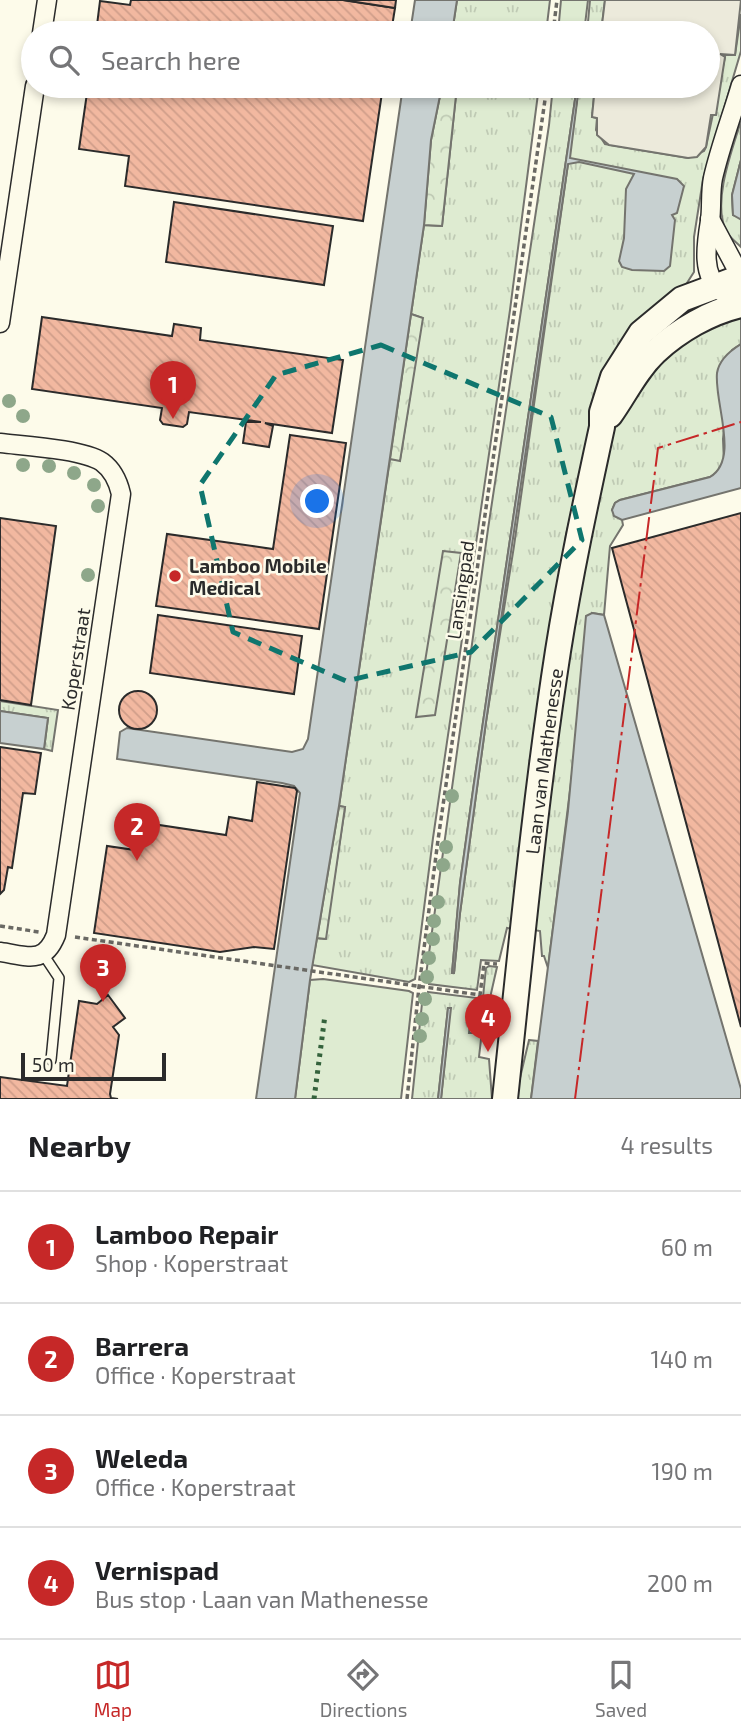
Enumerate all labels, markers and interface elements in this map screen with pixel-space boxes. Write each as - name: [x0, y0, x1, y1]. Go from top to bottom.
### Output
- search box: [21, 21, 720, 98]
- icon: search: [45, 41, 83, 79]
- text: Search here: [101, 44, 241, 75]
- pin: 1: [150, 361, 196, 419]
- your location: [300, 484, 334, 518]
- street label: Lansingpad: [442, 539, 478, 641]
- place label: Lamboo Mobile Medical: [189, 554, 327, 599]
- marker: Lamboo Mobile Medical: [167, 568, 183, 584]
- street label: Koperstraat: [56, 606, 94, 712]
- street label: Laan van Mathenesse: [520, 666, 567, 856]
- pin: 2: [114, 803, 160, 861]
- pin: 3: [80, 944, 126, 1002]
- pin: 4: [465, 994, 511, 1052]
- scale bar: [21, 1050, 166, 1082]
- text: 50 m: [32, 1053, 75, 1076]
- text: Nearby: [28, 1127, 131, 1163]
- text: 4 results: [621, 1131, 713, 1159]
- text: Lamboo Repair: [95, 1218, 278, 1249]
- text: 1: [46, 1233, 56, 1261]
- text: 60 m: [661, 1233, 713, 1261]
- text: Shop · Koperstraat: [95, 1249, 288, 1277]
- text: Barrera: [95, 1330, 189, 1361]
- text: 2: [44, 1345, 58, 1373]
- text: 140 m: [651, 1345, 713, 1373]
- text: Office · Koperstraat: [95, 1361, 296, 1389]
- text: Weleda: [95, 1442, 188, 1473]
- text: 3: [44, 1457, 58, 1485]
- text: 190 m: [652, 1457, 713, 1485]
- text: Office · Koperstraat: [95, 1473, 296, 1501]
- text: Vernispad: [95, 1554, 219, 1585]
- text: 4: [44, 1569, 58, 1597]
- text: 200 m: [647, 1569, 713, 1597]
- text: Bus stop · Laan van Mathenesse: [95, 1585, 429, 1613]
- tab: Map: [94, 1656, 132, 1721]
- tab: Directions: [320, 1656, 407, 1721]
- tab: Saved: [595, 1656, 647, 1721]

